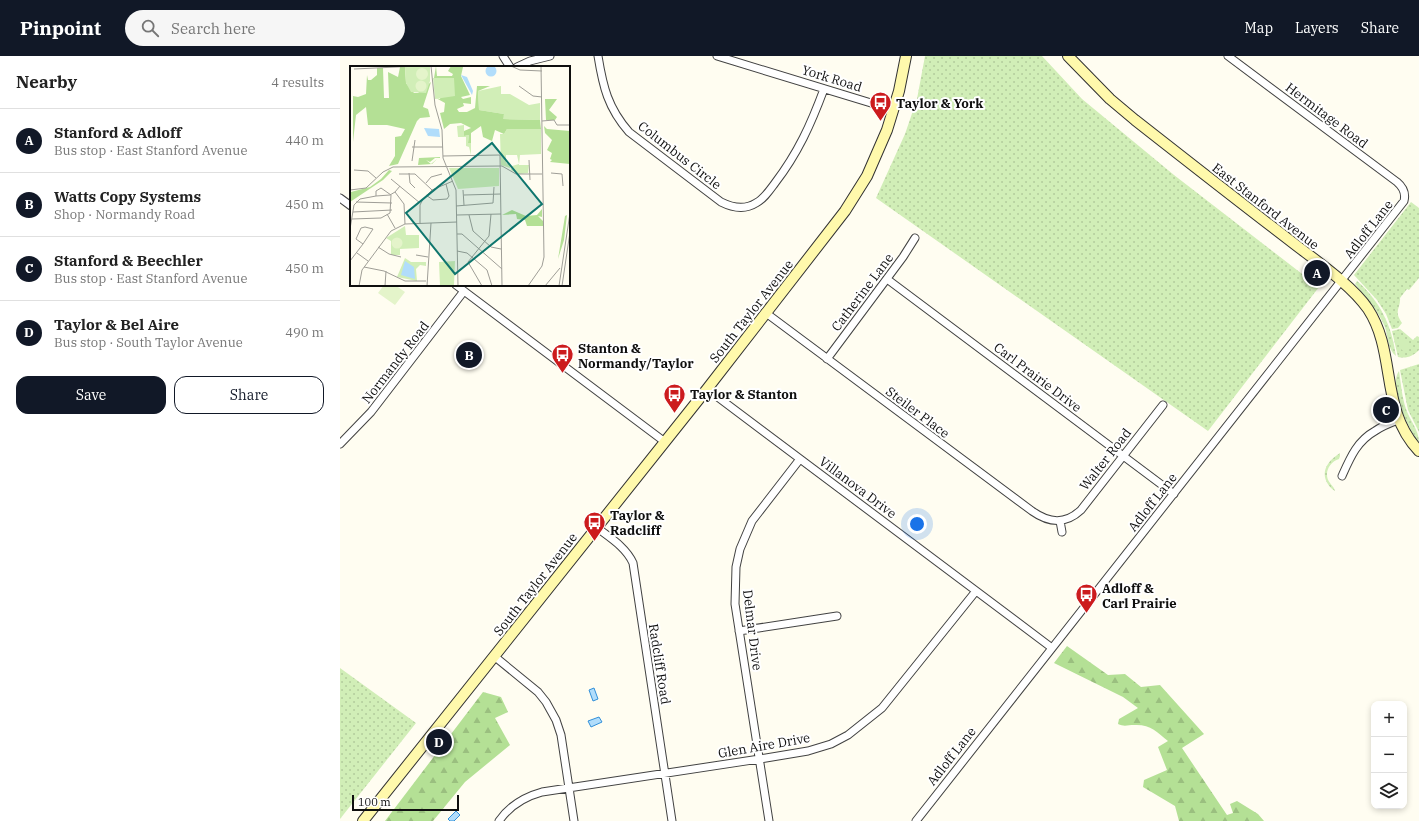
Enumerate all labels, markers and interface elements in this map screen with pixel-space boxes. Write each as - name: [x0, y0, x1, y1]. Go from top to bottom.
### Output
- search box: [125, 10, 405, 46]
- text: Pinpoint: [20, 16, 101, 40]
- icon: search: [139, 17, 161, 39]
- text: Search here: [171, 19, 256, 38]
- text: Map: [1245, 19, 1273, 37]
- text: Layers: [1295, 19, 1339, 37]
- text: Share: [1361, 19, 1399, 37]
- street label: York Road: [800, 61, 864, 96]
- inset map: [350, 66, 570, 286]
- text: Nearby: [16, 71, 77, 93]
- text: 4 results: [271, 74, 324, 91]
- street label: Hermitage Road: [1282, 79, 1371, 152]
- bus stop icon: Taylor & York: [868, 90, 894, 123]
- place label: Taylor & York: [896, 95, 984, 112]
- street label: Columbus Circle: [635, 118, 725, 193]
- text: Stanford & Adloff: [54, 123, 182, 142]
- text: A: [24, 132, 34, 149]
- text: 440 m: [285, 132, 324, 149]
- text: Bus stop · East Stanford Avenue: [54, 142, 247, 159]
- street label: East Stanford Avenue: [1209, 159, 1323, 253]
- text: Watts Copy Systems: [54, 187, 201, 206]
- text: B: [24, 196, 34, 213]
- text: 450 m: [285, 196, 324, 213]
- street label: Adloff Lane: [1340, 197, 1397, 262]
- text: Shop · Normandy Road: [54, 206, 195, 223]
- street label: Catherine Lane: [828, 250, 897, 335]
- text: Stanford & Beechler: [54, 251, 203, 270]
- street label: South Taylor Avenue: [706, 256, 797, 366]
- pin: A: [1304, 258, 1330, 288]
- text: C: [25, 260, 33, 277]
- text: 450 m: [285, 260, 324, 277]
- text: Bus stop · East Stanford Avenue: [54, 270, 247, 287]
- text: Taylor & Bel Aire: [54, 315, 179, 334]
- street label: Normandy Road: [358, 318, 433, 407]
- text: D: [24, 324, 34, 341]
- text: 490 m: [285, 324, 324, 341]
- text: Bus stop · South Taylor Avenue: [54, 334, 243, 351]
- street label: Carl Prairie Drive: [990, 339, 1085, 416]
- pin: B: [456, 340, 482, 370]
- place label: Stanton & Normandy/Taylor: [578, 340, 694, 372]
- bus stop icon: Stanton & Normandy/Taylor: [549, 342, 575, 375]
- button: Save: [16, 376, 166, 414]
- button: Share: [174, 376, 324, 414]
- bus stop icon: Taylor & Stanton: [662, 381, 688, 414]
- street label: Steiler Place: [882, 383, 953, 442]
- place label: Taylor & Stanton: [690, 386, 798, 403]
- pin: C: [1373, 395, 1399, 425]
- street label: Walter Road: [1076, 425, 1135, 494]
- street label: Villanova Drive: [816, 453, 900, 522]
- street label: Adloff Lane: [1124, 470, 1181, 535]
- place label: Taylor & Radcliff: [610, 507, 665, 539]
- bus stop icon: Taylor & Radcliff: [581, 509, 607, 542]
- your location: [907, 514, 927, 534]
- street label: South Taylor Avenue: [490, 529, 581, 639]
- place label: Adloff & Carl Prairie: [1102, 580, 1177, 612]
- bus stop icon: Adloff & Carl Prairie: [1073, 582, 1099, 615]
- street label: Delmar Drive: [739, 589, 766, 671]
- street label: Radcliff Road: [645, 623, 674, 706]
- map controls: [1371, 701, 1407, 809]
- button: +: [1371, 701, 1407, 737]
- street label: Adloff Lane: [923, 724, 980, 789]
- pin: D: [426, 727, 452, 757]
- street label: Glen Aire Drive: [717, 729, 811, 762]
- button: −: [1371, 737, 1407, 773]
- button: layers: [1371, 773, 1407, 809]
- scale bar: [352, 793, 459, 812]
- text: 100 m: [358, 795, 391, 809]

